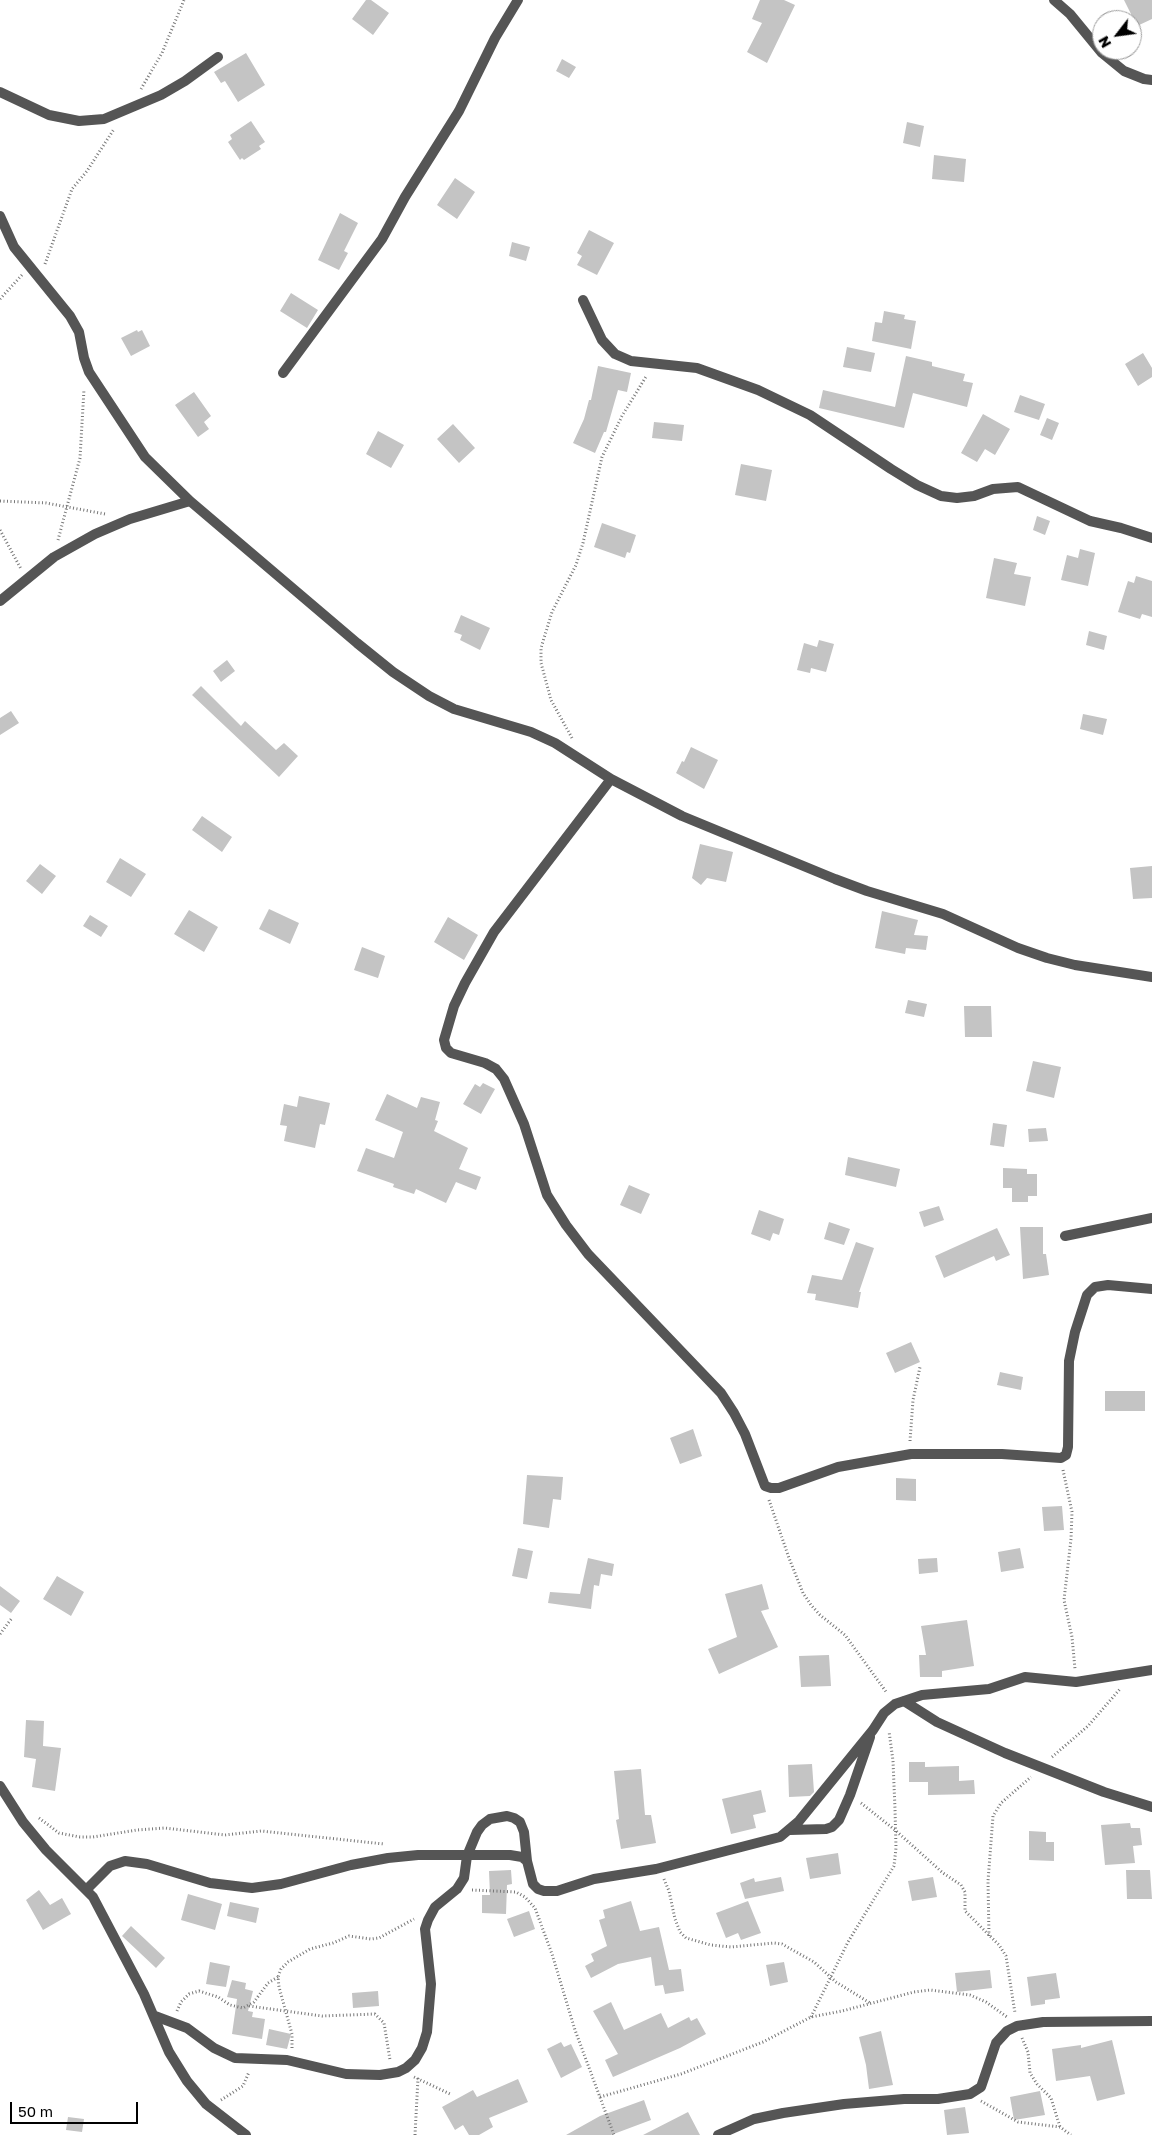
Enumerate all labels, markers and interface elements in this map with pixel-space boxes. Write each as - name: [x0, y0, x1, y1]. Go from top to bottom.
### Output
- north arrow: [1092, 10, 1142, 60]
- text: N: [1094, 33, 1114, 51]
- scale bar: [12, 2092, 140, 2124]
- text: 50 m: [18, 2102, 53, 2120]

